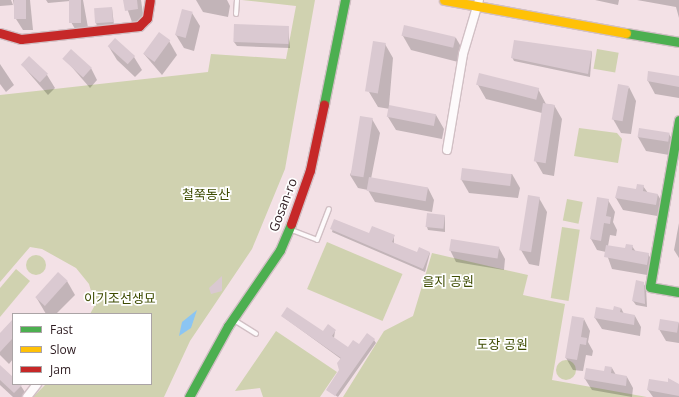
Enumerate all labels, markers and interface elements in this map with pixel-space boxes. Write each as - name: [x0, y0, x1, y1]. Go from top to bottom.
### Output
- street label: Gosan-ro: [266, 176, 300, 234]
- park label: 철쭉동산: [182, 186, 230, 202]
- park label: 을지 공원: [422, 273, 474, 289]
- park label: 이기조선생묘: [84, 290, 156, 306]
- legend: [12, 313, 152, 385]
- text: Fast: [50, 321, 73, 338]
- park label: 도장 공원: [476, 336, 528, 352]
- text: Slow: [50, 341, 76, 358]
- text: Jam: [50, 361, 71, 378]

